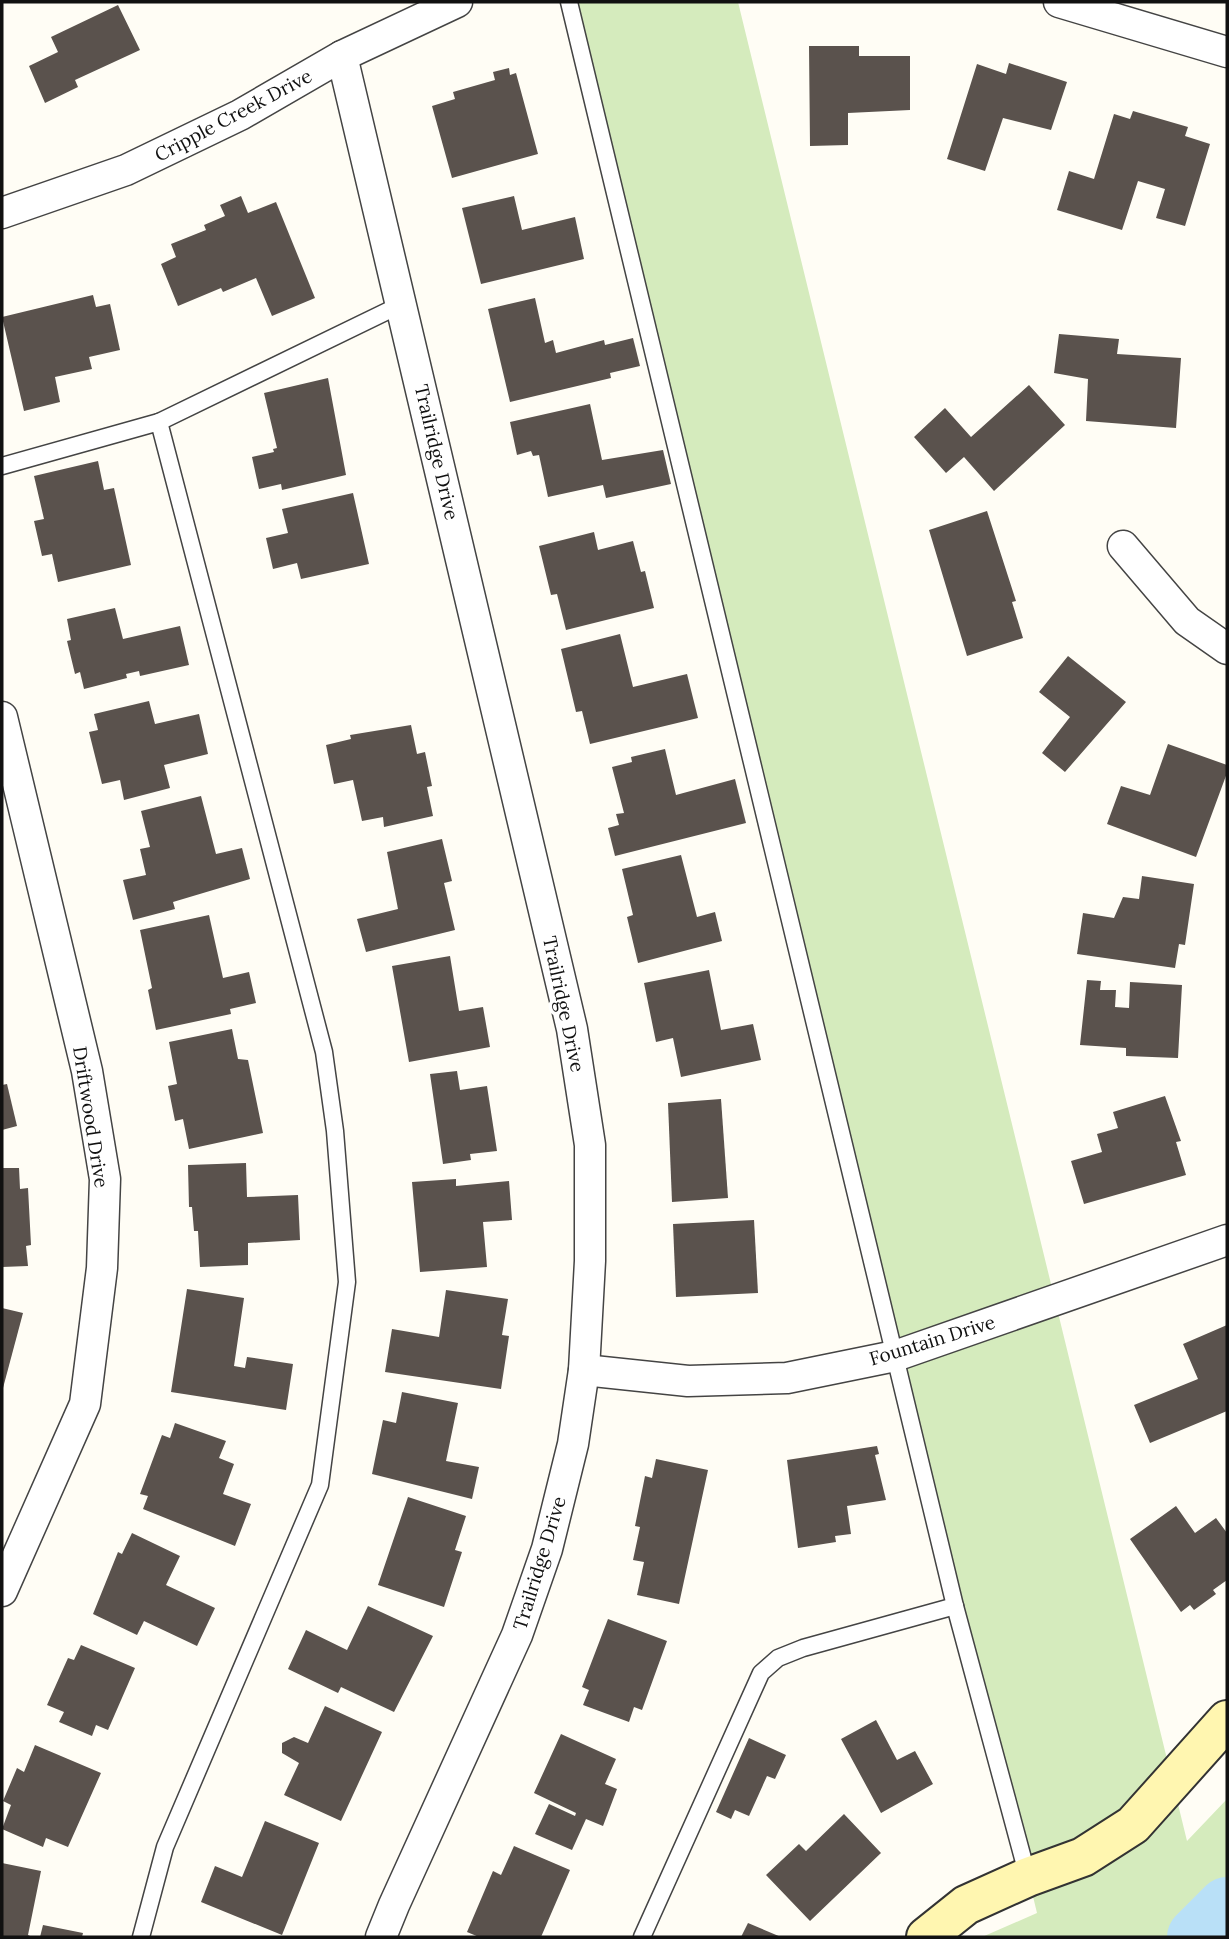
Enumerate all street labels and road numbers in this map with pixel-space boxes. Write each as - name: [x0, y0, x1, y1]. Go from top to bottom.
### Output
- street label: Cripple Creek Drive: [150, 63, 316, 167]
- street label: Trailridge Drive: [410, 382, 464, 522]
- street label: Trailridge Drive: [538, 934, 590, 1074]
- street label: Driftwood Drive: [68, 1044, 114, 1190]
- street label: Fountain Drive: [866, 1309, 998, 1371]
- street label: Trailridge Drive: [507, 1493, 571, 1633]

